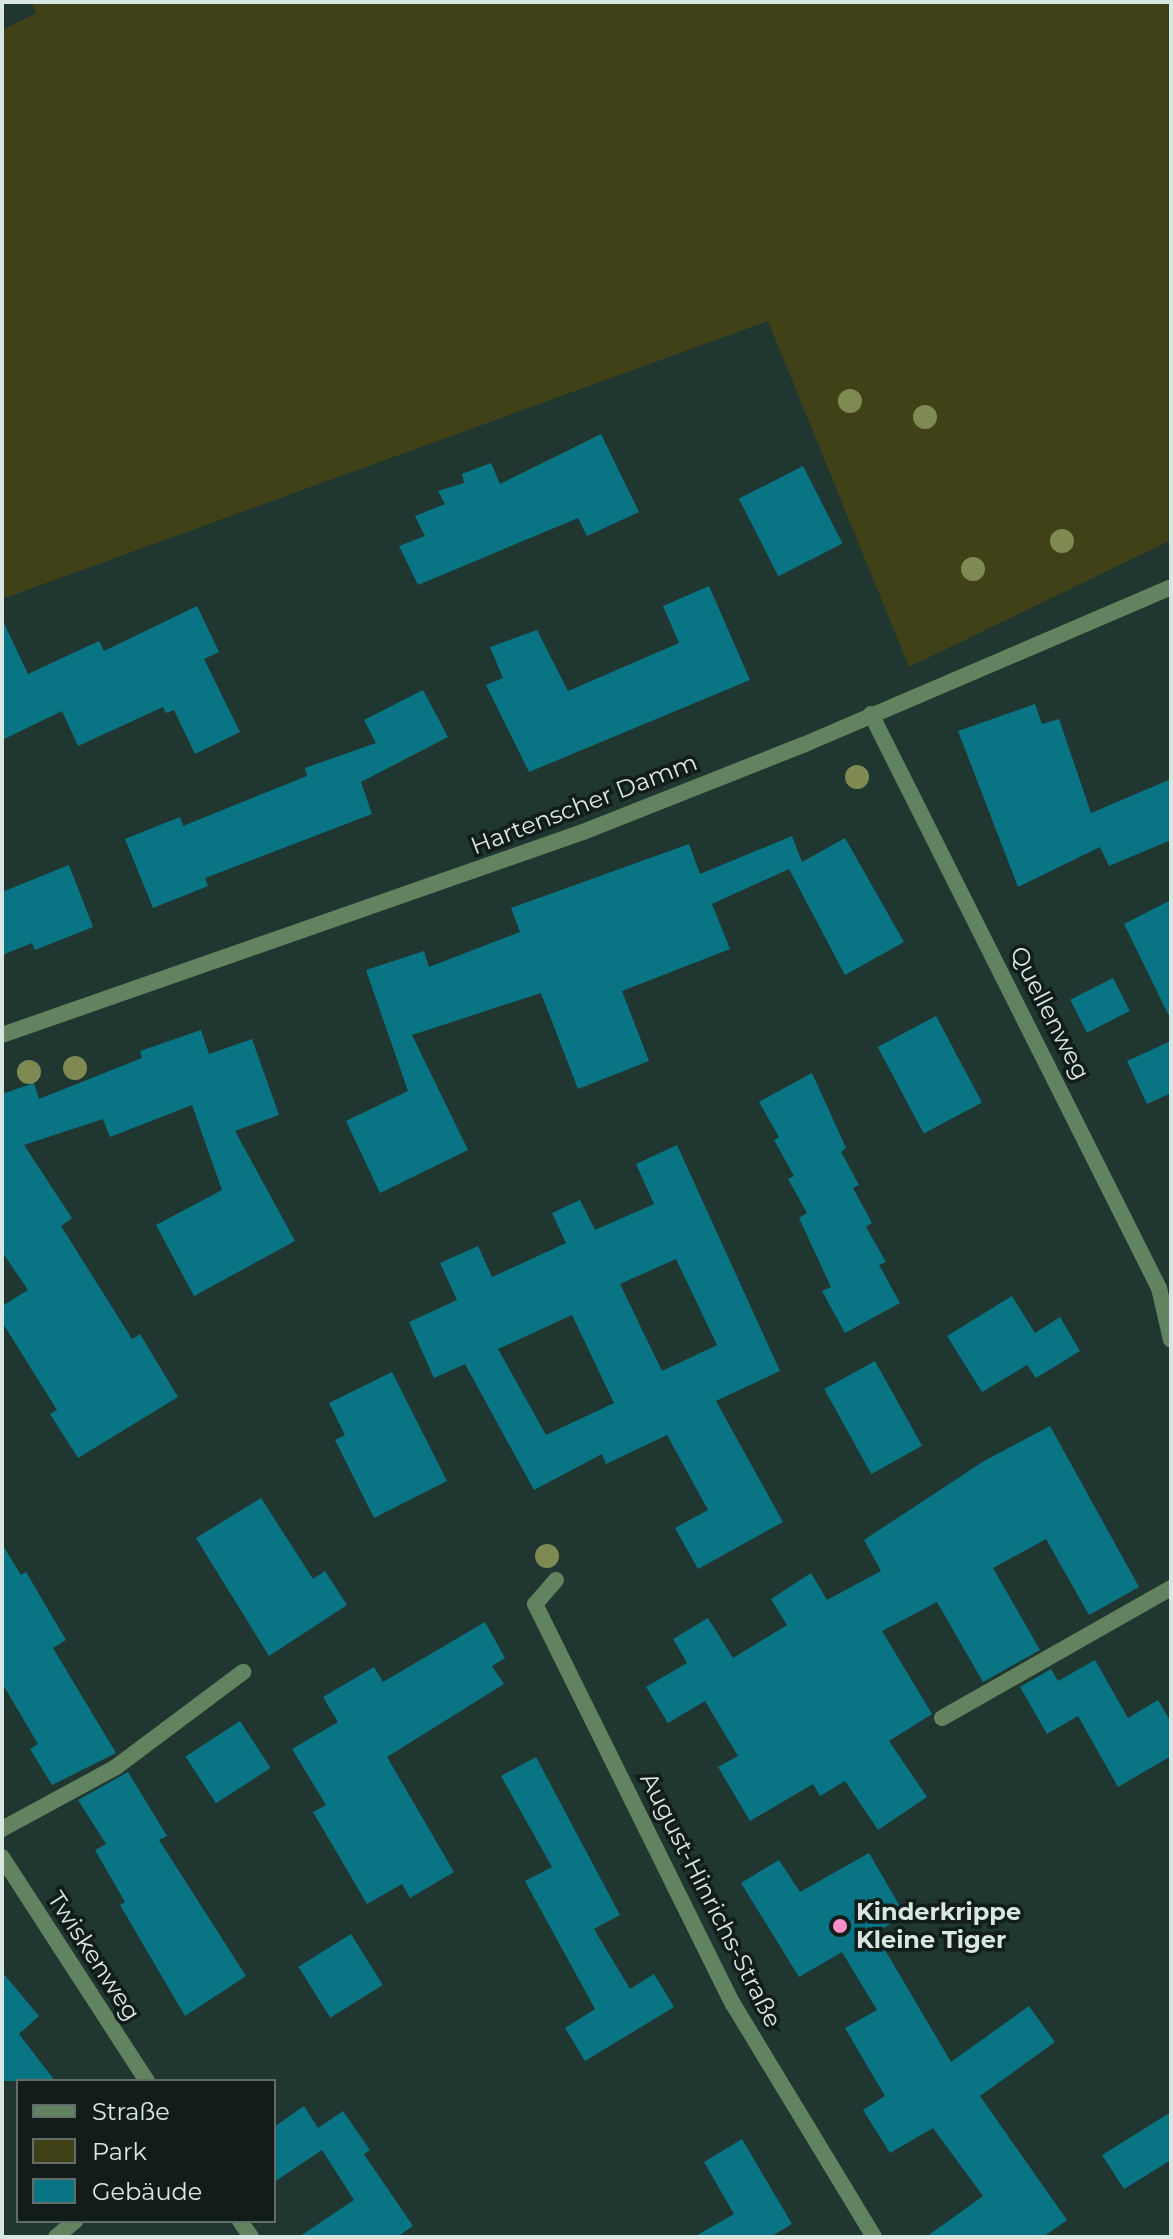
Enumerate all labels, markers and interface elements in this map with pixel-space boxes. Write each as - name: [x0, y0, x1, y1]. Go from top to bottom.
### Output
- street label: Hartenscher Damm: [467, 748, 701, 860]
- street label: Quellenweg: [1004, 941, 1096, 1085]
- street label: August-Hinrichs-Straße: [634, 1768, 788, 2032]
- street label: Twiskenweg: [42, 1886, 146, 2026]
- place label: Kinderkrippe Kleine Tiger: [856, 1898, 1021, 1954]
- marker: Kinderkrippe Kleine Tiger: [831, 1917, 849, 1935]
- legend: [16, 2079, 276, 2223]
- text: Straße: [92, 2097, 170, 2126]
- text: Park: [92, 2137, 147, 2166]
- text: Gebäude: [92, 2177, 202, 2206]

